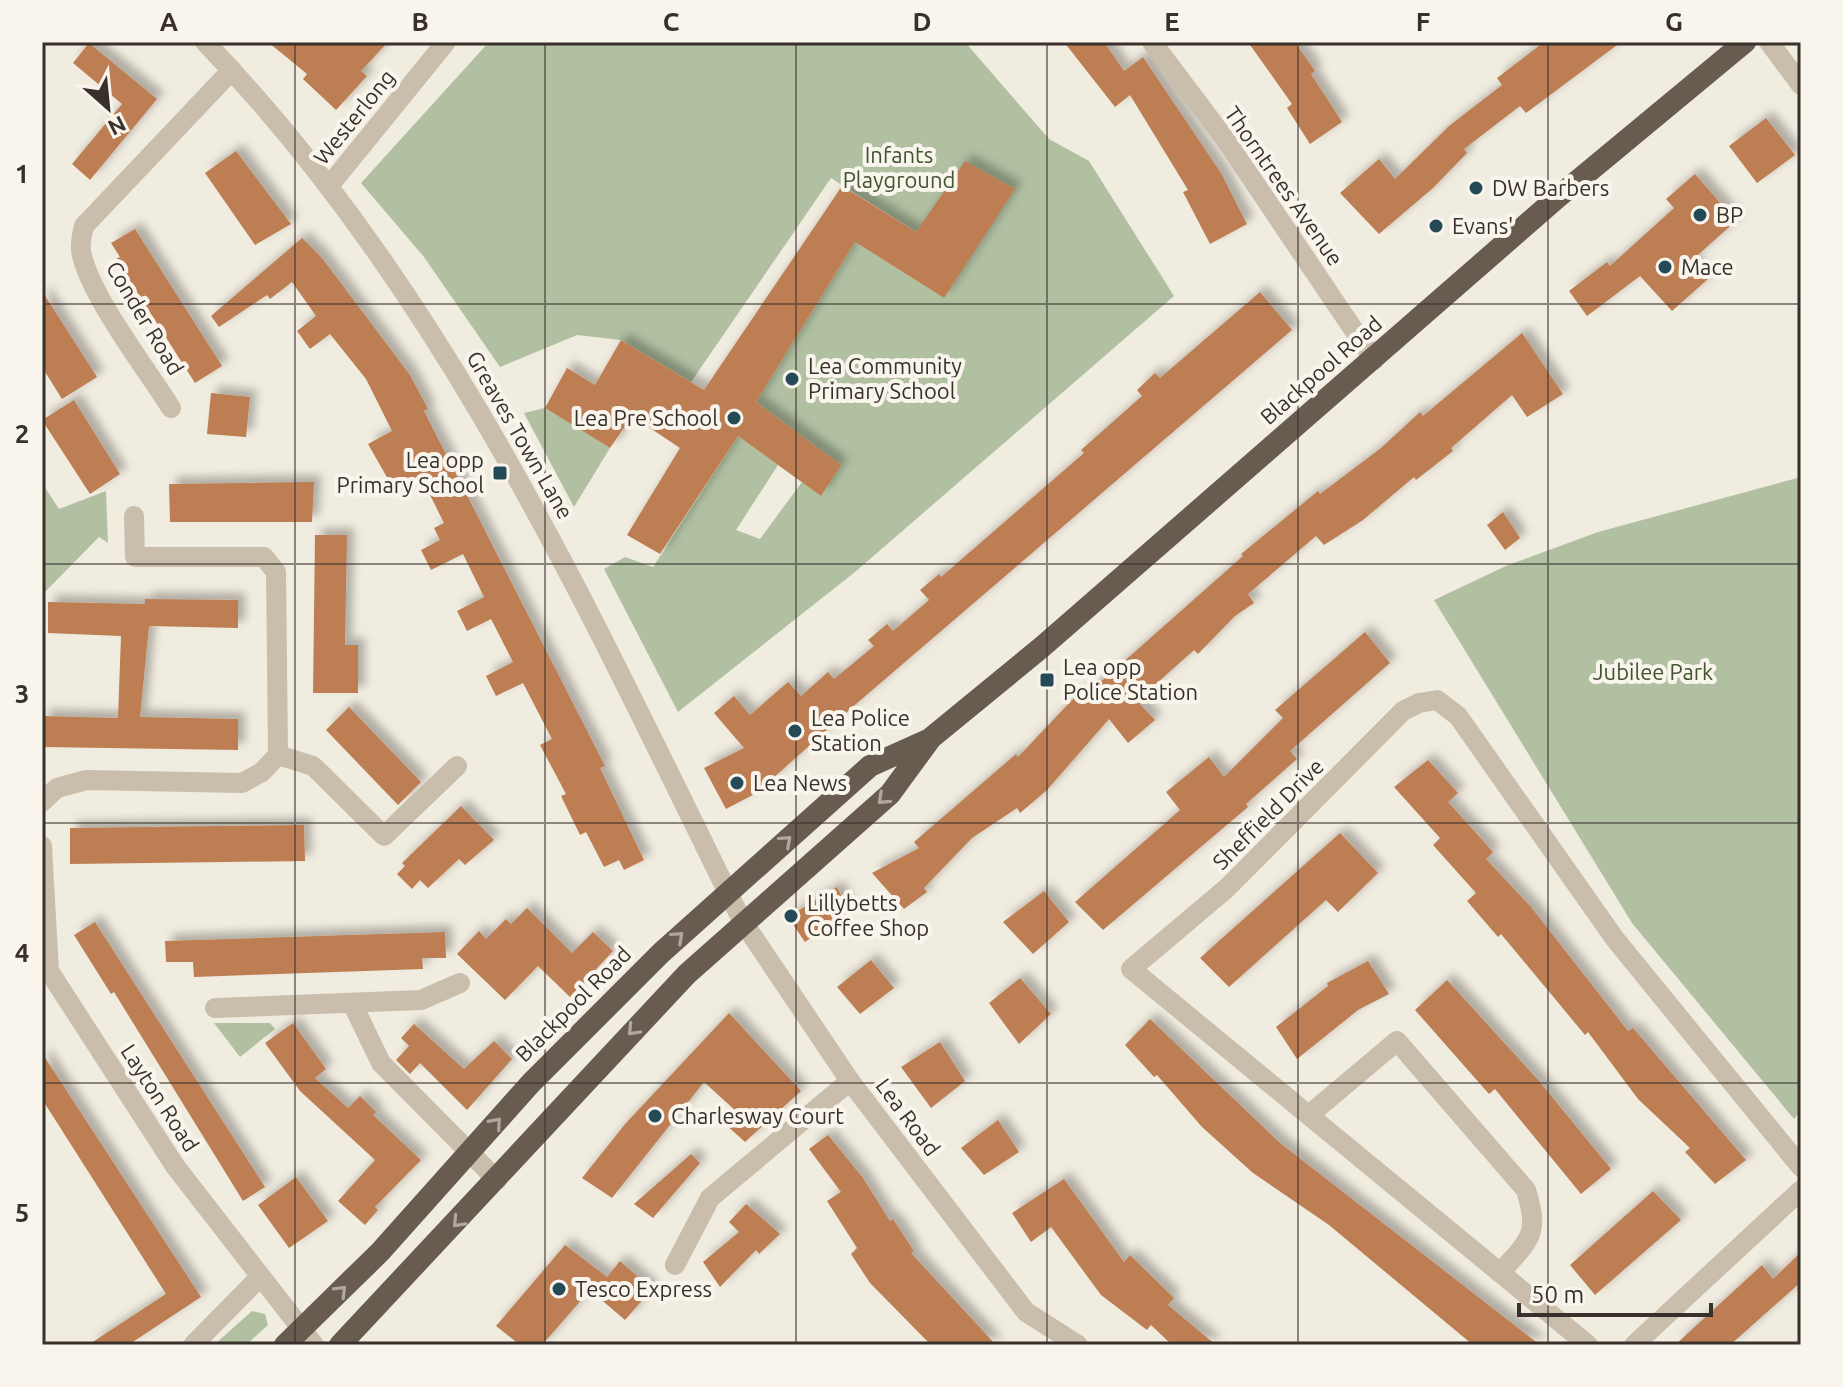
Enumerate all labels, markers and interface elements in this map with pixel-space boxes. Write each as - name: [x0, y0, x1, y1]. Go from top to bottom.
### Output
- text: A: [160, 7, 179, 36]
- text: B: [411, 7, 429, 36]
- text: C: [663, 7, 680, 36]
- text: D: [913, 7, 931, 36]
- text: E: [1164, 7, 1180, 36]
- text: F: [1416, 7, 1430, 36]
- text: G: [1665, 7, 1683, 36]
- street label: Westerlong: [308, 64, 399, 169]
- north arrow: [68, 68, 148, 148]
- street label: Thorntrees Avenue: [1220, 101, 1349, 270]
- text: N: [104, 111, 130, 141]
- park label: Infants Playground: [843, 142, 955, 192]
- text: 1: [15, 159, 29, 188]
- place label: DW Barbers: [1492, 175, 1609, 200]
- marker: DW Barbers: [1467, 179, 1485, 197]
- place label: BP: [1716, 202, 1743, 227]
- marker: BP: [1691, 206, 1709, 224]
- place label: Evans': [1452, 213, 1513, 238]
- marker: Evans': [1427, 217, 1445, 235]
- place label: Mace: [1681, 254, 1734, 279]
- street label: Conder Road: [102, 256, 189, 379]
- marker: Mace: [1656, 258, 1674, 276]
- street label: Blackpool Road: [1255, 310, 1386, 429]
- street label: Greaves Town Lane: [462, 346, 579, 523]
- place label: Lea Community Primary School: [808, 353, 962, 403]
- marker: Lea Community Primary School: [783, 370, 801, 388]
- place label: Lea Pre School: [574, 405, 718, 430]
- marker: Lea Pre School: [725, 409, 743, 427]
- text: 2: [15, 419, 29, 448]
- place label: Lea opp Primary School: [337, 447, 484, 497]
- marker: Lea opp Primary School: [491, 464, 509, 482]
- place label: Lea opp Police Station: [1063, 654, 1198, 704]
- park label: Jubilee Park: [1593, 659, 1713, 684]
- marker: Lea opp Police Station: [1038, 671, 1056, 689]
- text: 3: [15, 679, 29, 708]
- place label: Lea Police Station: [811, 705, 910, 755]
- marker: Lea Police Station: [786, 722, 804, 740]
- street label: Sheffield Drive: [1207, 753, 1328, 874]
- place label: Lea News: [753, 770, 847, 795]
- marker: Lea News: [728, 774, 746, 792]
- one-way arrow: [878, 790, 892, 804]
- one-way arrow: [777, 836, 792, 850]
- place label: Lillybetts Coffee Shop: [807, 890, 929, 940]
- marker: Lillybetts Coffee Shop: [782, 907, 800, 925]
- one-way arrow: [669, 933, 684, 947]
- text: 4: [15, 938, 29, 967]
- street label: Blackpool Road: [510, 941, 635, 1066]
- one-way arrow: [628, 1021, 642, 1035]
- street label: Layton Road: [116, 1039, 204, 1156]
- street label: Lea Road: [871, 1073, 946, 1160]
- place label: Charlesway Court: [671, 1103, 844, 1128]
- marker: Charlesway Court: [646, 1107, 664, 1125]
- one-way arrow: [486, 1117, 501, 1132]
- text: 5: [15, 1198, 29, 1227]
- one-way arrow: [453, 1213, 467, 1228]
- scale bar: [1519, 1267, 1711, 1317]
- place label: Tesco Express: [575, 1276, 712, 1301]
- marker: Tesco Express: [550, 1280, 568, 1298]
- text: 50 m: [1531, 1281, 1584, 1308]
- one-way arrow: [332, 1286, 346, 1300]

